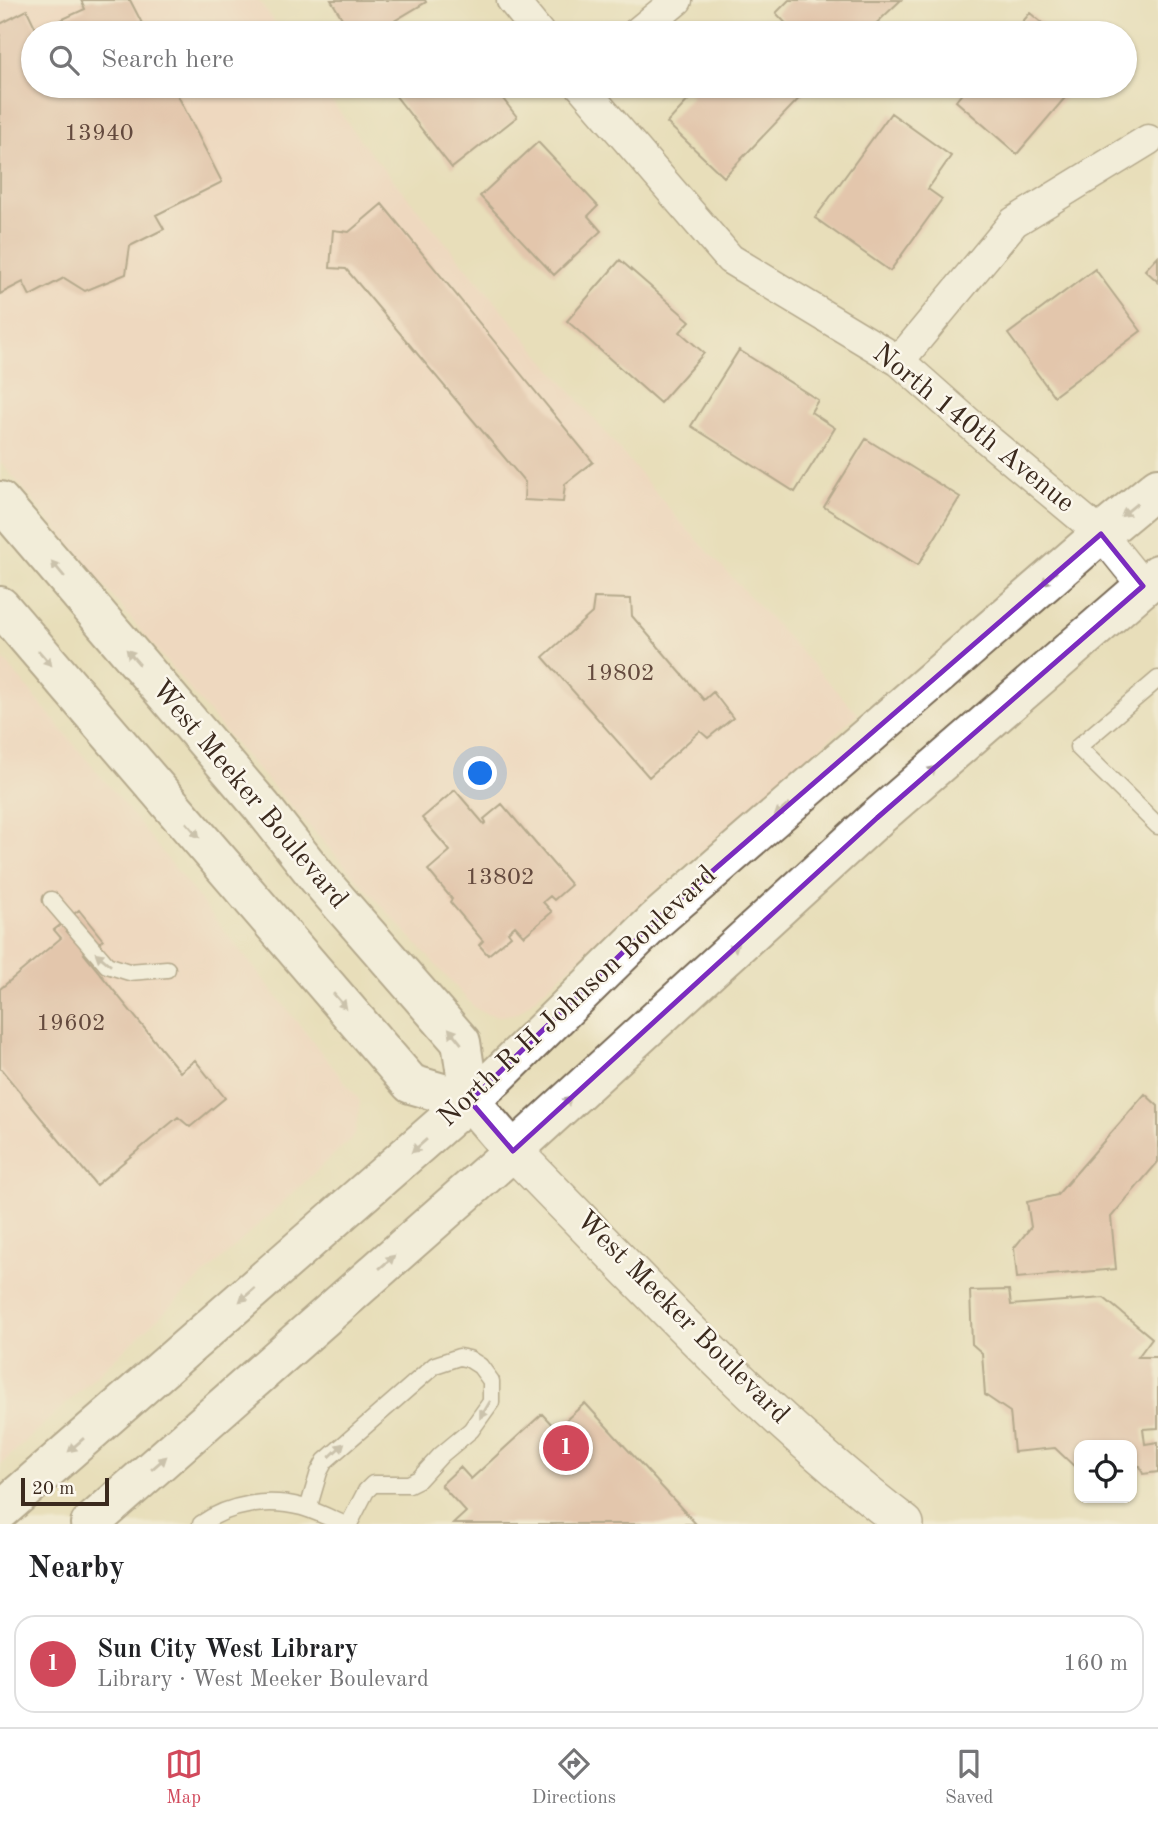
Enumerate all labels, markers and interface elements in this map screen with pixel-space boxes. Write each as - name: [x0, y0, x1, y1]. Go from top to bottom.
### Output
- search box: [21, 21, 1137, 98]
- icon: search: [45, 41, 83, 79]
- text: Search here: [101, 47, 234, 73]
- house number: 13940: [64, 122, 134, 146]
- street label: North 140th Avenue: [867, 339, 1079, 519]
- one-way arrow: [1121, 502, 1138, 517]
- one-way arrow: [50, 560, 65, 578]
- one-way arrow: [1040, 570, 1058, 586]
- one-way arrow: [37, 648, 52, 666]
- one-way arrow: [126, 649, 141, 666]
- house number: 19802: [585, 662, 655, 686]
- street label: West Meeker Boulevard: [146, 676, 352, 914]
- your location: [463, 756, 497, 790]
- one-way arrow: [920, 765, 938, 781]
- one-way arrow: [774, 802, 791, 817]
- one-way arrow: [185, 821, 201, 839]
- street label: North R H Johnson Boulevard: [434, 861, 722, 1133]
- house number: 13802: [465, 866, 535, 890]
- one-way arrow: [722, 942, 740, 958]
- one-way arrow: [94, 952, 111, 967]
- one-way arrow: [332, 993, 347, 1010]
- house number: 19602: [36, 1012, 106, 1036]
- one-way arrow: [447, 1027, 462, 1045]
- one-way arrow: [555, 1097, 572, 1113]
- one-way arrow: [410, 1138, 427, 1153]
- street label: West Meeker Boulevard: [570, 1206, 794, 1430]
- one-way arrow: [378, 1255, 395, 1270]
- one-way arrow: [238, 1287, 256, 1303]
- one-way arrow: [478, 1400, 491, 1419]
- pin: 1: [543, 1422, 589, 1474]
- one-way arrow: [67, 1437, 84, 1452]
- map controls: [1074, 1440, 1137, 1503]
- button: locate: [1074, 1440, 1137, 1503]
- one-way arrow: [328, 1442, 345, 1458]
- one-way arrow: [151, 1455, 168, 1471]
- scale bar: [21, 1475, 108, 1507]
- text: 20 m: [32, 1480, 74, 1499]
- text: Nearby: [28, 1554, 125, 1584]
- text: Sun City West Library: [97, 1637, 358, 1663]
- text: 1: [46, 1652, 60, 1675]
- text: 160 m: [1063, 1652, 1128, 1675]
- text: Library · West Meeker Boulevard: [97, 1668, 429, 1691]
- tab: Map: [165, 1745, 203, 1810]
- tab: Directions: [532, 1745, 616, 1810]
- tab: Saved: [945, 1745, 993, 1810]

